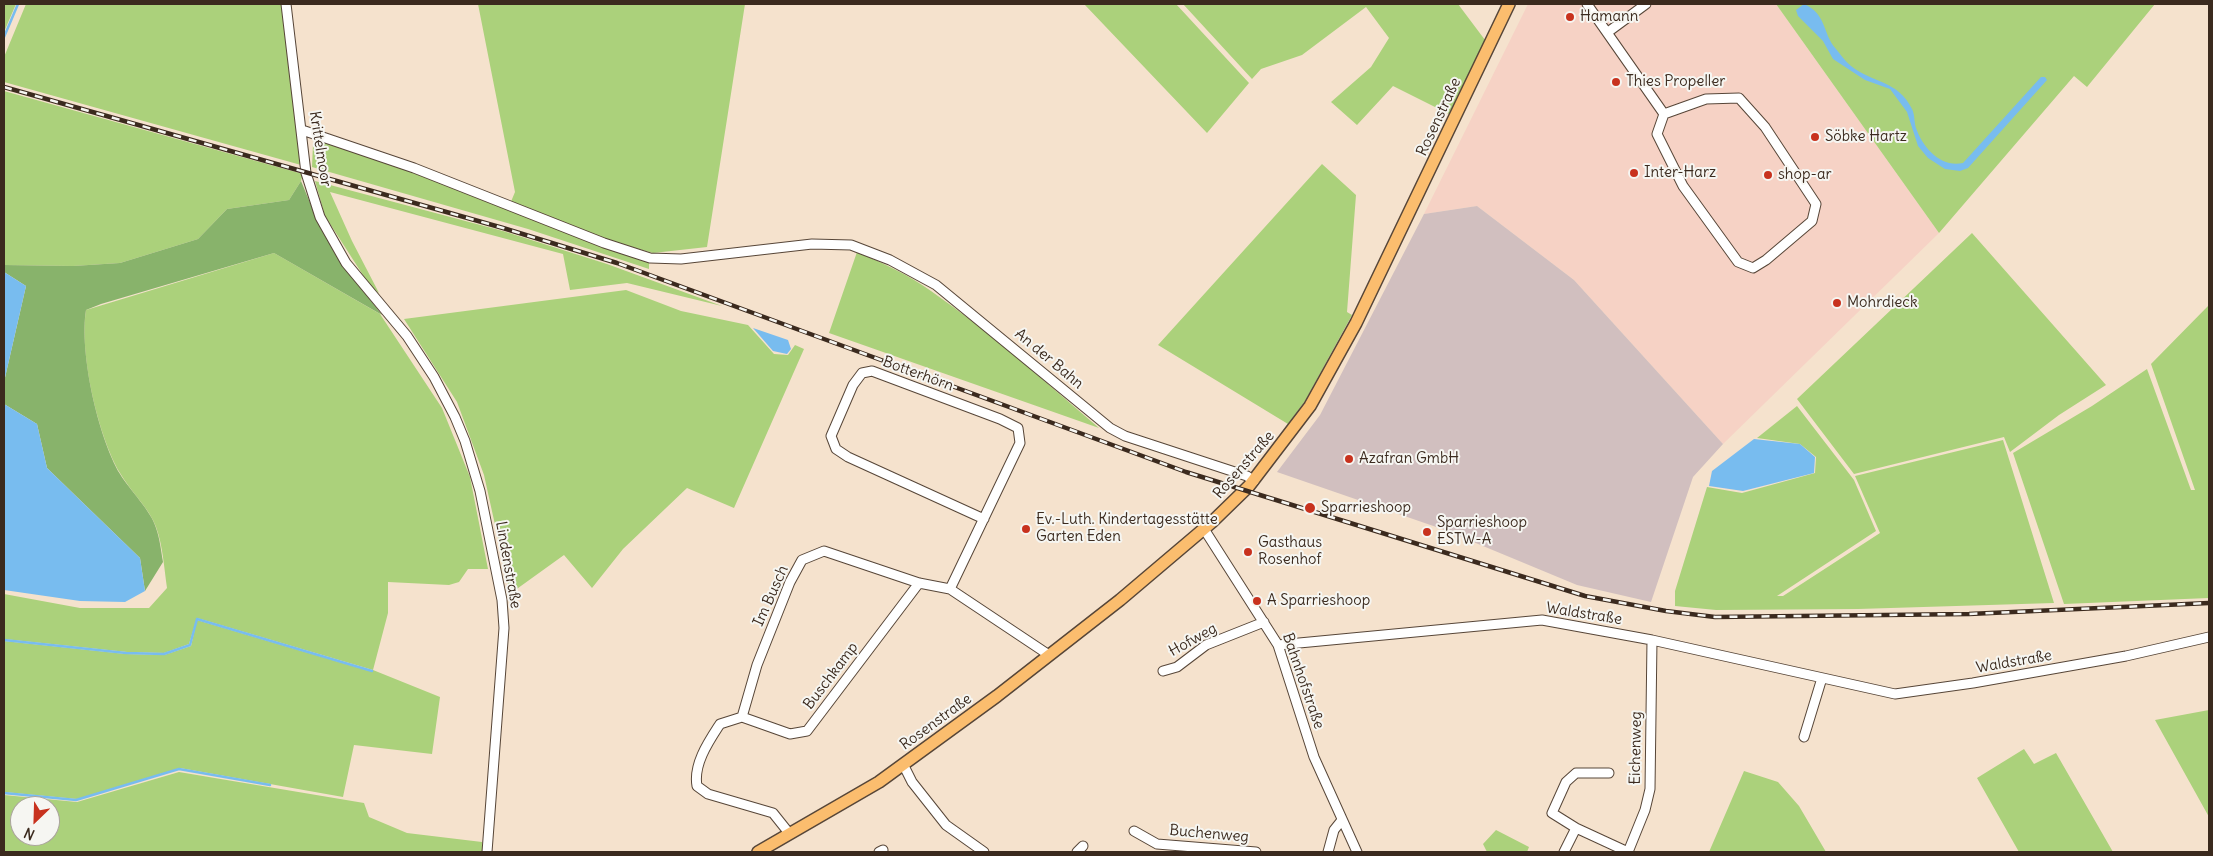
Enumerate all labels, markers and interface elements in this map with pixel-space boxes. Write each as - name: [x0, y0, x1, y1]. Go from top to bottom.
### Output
- place label: Hamann: [1580, 8, 1638, 26]
- marker: Hamann: [1564, 11, 1576, 23]
- place label: Thies Propeller: [1626, 73, 1725, 91]
- street label: Rosenstraße: [1413, 75, 1465, 159]
- marker: Thies Propeller: [1610, 76, 1622, 88]
- street label: Krittelmoor: [305, 110, 335, 188]
- place label: Söbke Hartz: [1825, 128, 1907, 146]
- marker: Söbke Hartz: [1809, 131, 1821, 143]
- place label: Inter-Harz: [1644, 164, 1716, 182]
- place label: shop-ar: [1778, 166, 1832, 184]
- marker: Inter-Harz: [1628, 167, 1640, 179]
- marker: shop-ar: [1762, 169, 1774, 181]
- place label: Mohrdieck: [1847, 294, 1918, 312]
- marker: Mohrdieck: [1831, 297, 1843, 309]
- street label: An der Bahn: [1011, 325, 1087, 393]
- street label: Botterhörn: [880, 353, 956, 395]
- street label: Rosenstraße: [1210, 427, 1278, 503]
- place label: Azafran GmbH: [1359, 450, 1459, 468]
- marker: Azafran GmbH: [1343, 453, 1355, 465]
- place label: Sparrieshoop: [1321, 499, 1411, 517]
- marker: Sparrieshoop: [1303, 501, 1317, 515]
- place label: Ev.-Luth. Kindertagesstätte Garten Eden: [1036, 511, 1218, 546]
- place label: Sparrieshoop ESTW-A: [1437, 514, 1527, 549]
- street label: Lindenstraße: [491, 520, 525, 610]
- marker: Ev.-Luth. Kindertagesstätte Garten Eden: [1020, 523, 1032, 535]
- marker: Sparrieshoop ESTW-A: [1421, 526, 1433, 538]
- place label: Gasthaus Rosenhof: [1258, 534, 1322, 569]
- marker: Gasthaus Rosenhof: [1242, 546, 1254, 558]
- street label: Im Busch: [750, 563, 792, 629]
- place label: A Sparrieshoop: [1267, 592, 1370, 610]
- marker: A Sparrieshoop: [1251, 595, 1263, 607]
- street label: Waldstraße: [1545, 599, 1623, 629]
- street label: Hofweg: [1166, 619, 1220, 661]
- street label: Bahnhofstraße: [1278, 631, 1328, 731]
- street label: Buschkamp: [800, 639, 862, 713]
- street label: Waldstraße: [1975, 646, 2053, 678]
- street label: Rosenstraße: [897, 690, 975, 754]
- street label: Eichenweg: [1626, 711, 1646, 785]
- north arrow: [10, 796, 60, 846]
- street label: Buchenweg: [1169, 822, 1249, 846]
- text: N: [21, 824, 37, 844]

